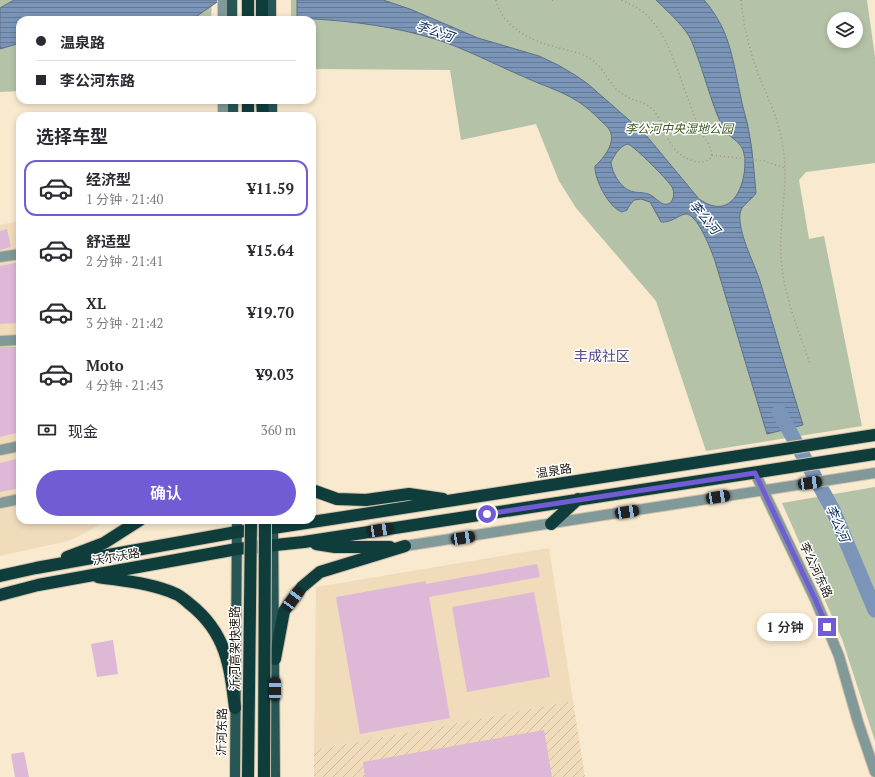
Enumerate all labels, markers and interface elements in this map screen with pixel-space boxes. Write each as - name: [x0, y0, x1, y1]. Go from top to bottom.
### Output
- map controls: [827, 12, 863, 48]
- button: layers: [827, 12, 863, 48]
- water label: 李公河: [414, 16, 459, 47]
- text: 温泉路: [60, 32, 105, 52]
- text: 李公河东路: [60, 70, 135, 90]
- park label: 李公河中央湿地公园: [625, 121, 735, 136]
- text: 选择车型: [36, 124, 108, 148]
- text: 经济型: [86, 169, 131, 189]
- icon: car: [38, 170, 74, 206]
- text: ¥11.59: [247, 178, 294, 198]
- text: 1 分钟 · 21:40: [86, 190, 164, 208]
- water label: 李公河: [686, 196, 726, 240]
- text: 舒适型: [86, 231, 131, 251]
- icon: car: [38, 232, 74, 268]
- text: ¥15.64: [247, 240, 294, 260]
- text: 2 分钟 · 21:41: [86, 252, 164, 270]
- text: XL: [86, 293, 106, 313]
- icon: car: [38, 294, 74, 330]
- text: ¥19.70: [247, 302, 294, 322]
- text: 3 分钟 · 21:42: [86, 314, 164, 332]
- district label: 丰成社区: [574, 346, 630, 365]
- text: Moto: [86, 355, 124, 375]
- icon: car: [38, 356, 74, 392]
- text: ¥9.03: [256, 364, 294, 384]
- text: 4 分钟 · 21:43: [86, 376, 164, 394]
- icon: cash: [36, 419, 58, 441]
- text: 现金: [68, 421, 98, 441]
- text: 360 m: [261, 421, 296, 439]
- street label: 温泉路: [535, 460, 573, 481]
- button: 确认: [36, 470, 296, 516]
- car: [797, 475, 823, 491]
- car: [705, 489, 731, 505]
- water label: 李公河: [822, 502, 855, 547]
- car: [614, 504, 640, 520]
- route start: [478, 505, 496, 523]
- car: [367, 522, 393, 538]
- car: [450, 530, 476, 546]
- street label: 李公河东路: [797, 539, 836, 600]
- street label: 沃尔沃路: [91, 545, 141, 568]
- car: [281, 586, 305, 612]
- street label: 沂河高架快速路: [227, 606, 242, 690]
- callout: 1 分钟: [757, 613, 813, 641]
- text: 1 分钟: [767, 618, 803, 636]
- route end: [818, 618, 836, 636]
- car: [269, 677, 281, 701]
- street label: 沂河东路: [214, 708, 229, 756]

